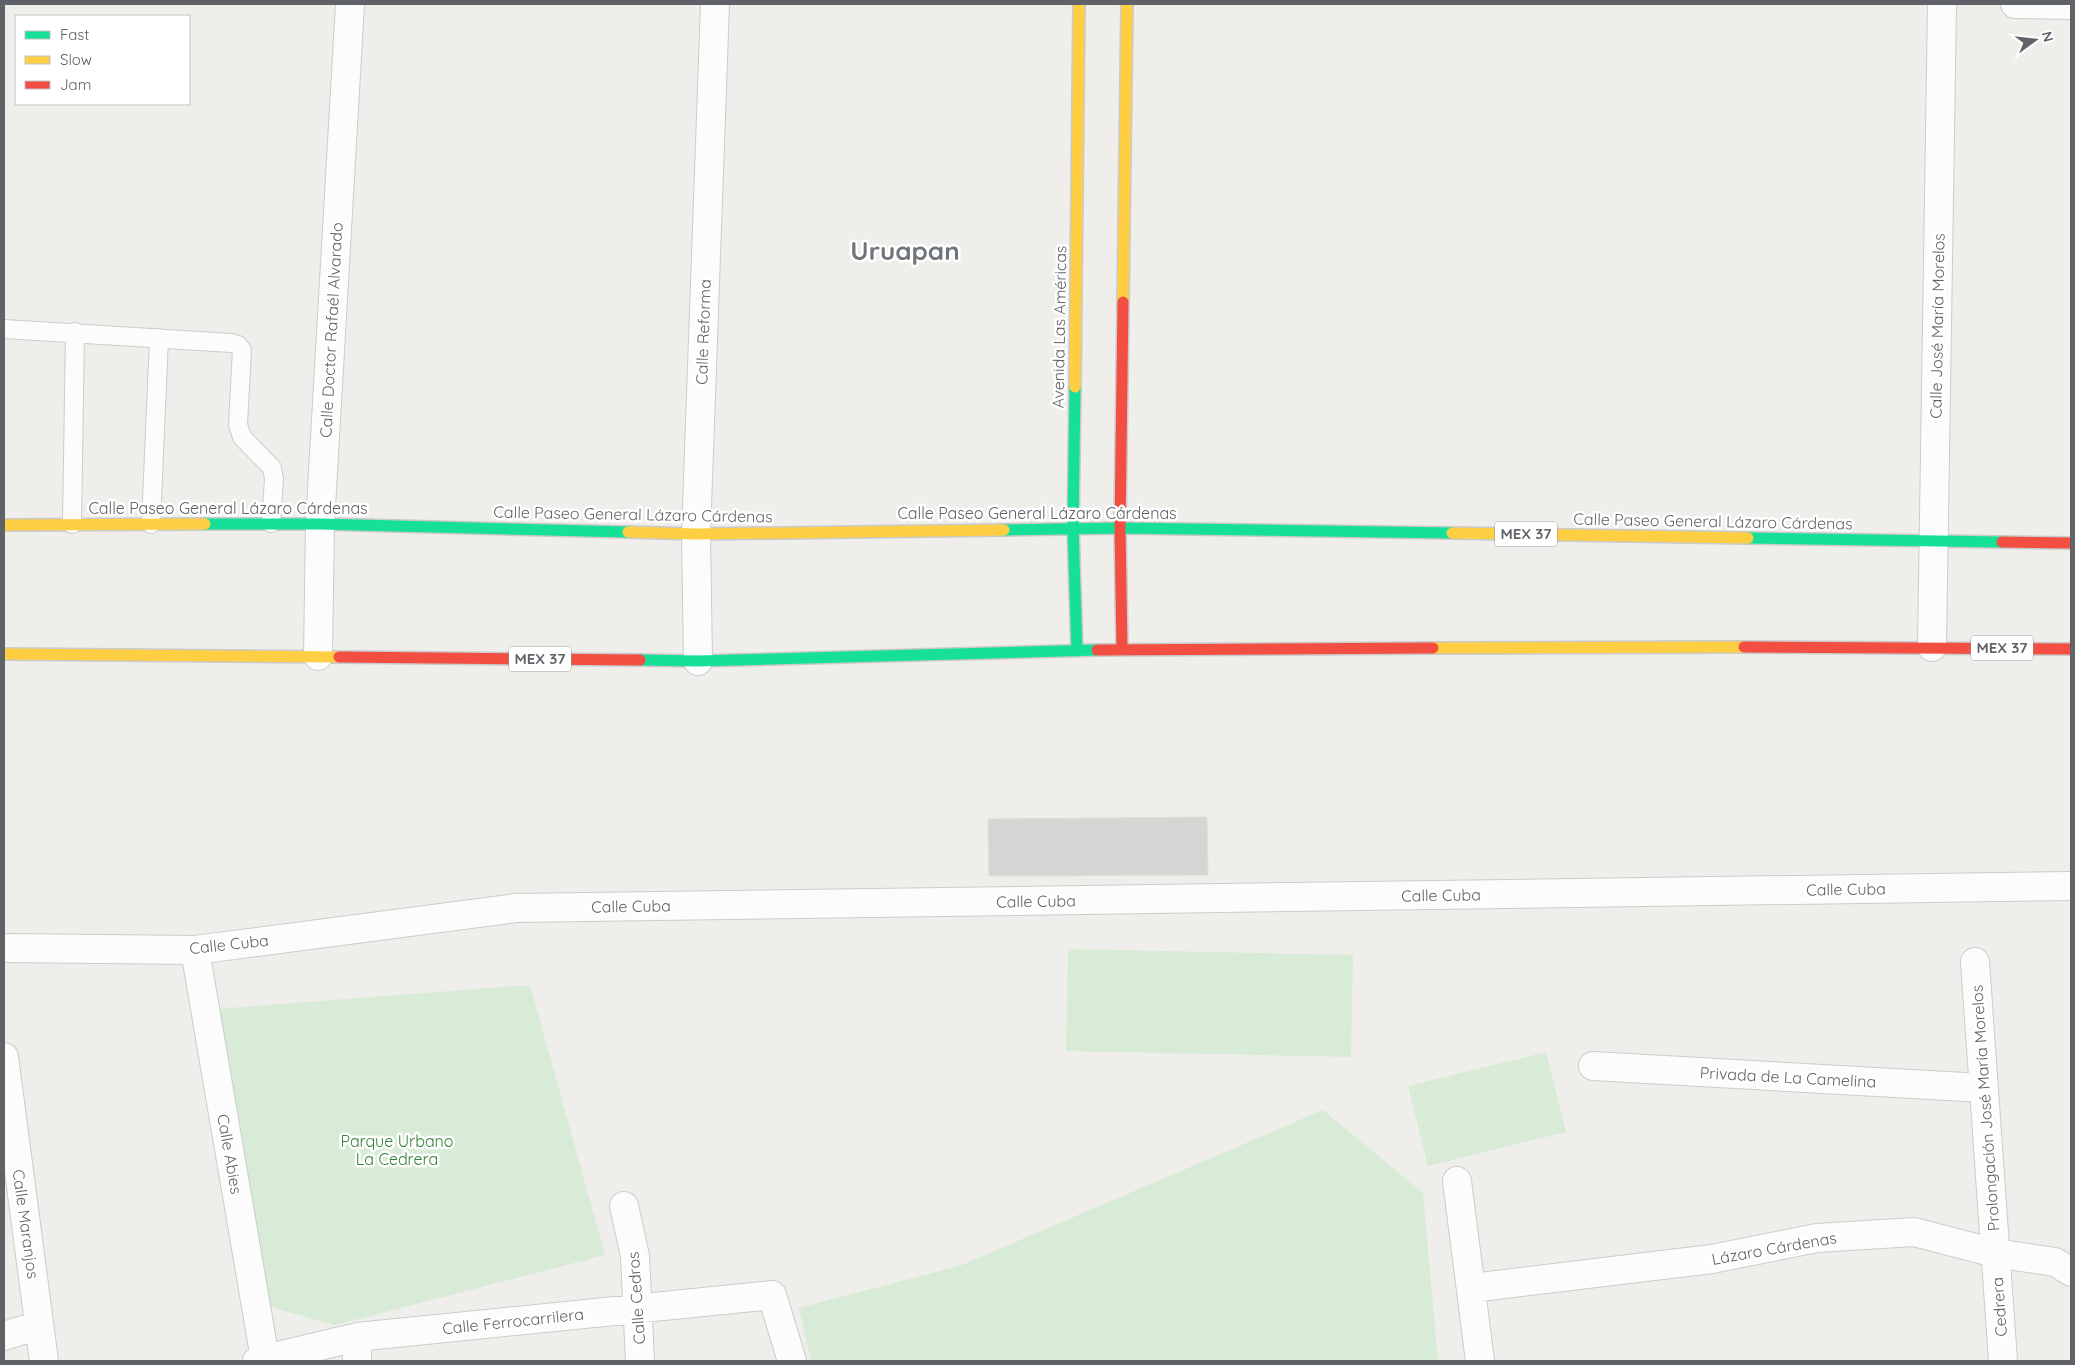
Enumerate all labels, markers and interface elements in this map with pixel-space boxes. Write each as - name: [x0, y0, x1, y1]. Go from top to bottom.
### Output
- legend: [15, 15, 190, 105]
- north arrow: [2010, 15, 2060, 65]
- text: Fast: [60, 25, 89, 44]
- text: N: [2038, 29, 2058, 44]
- text: Slow: [60, 50, 92, 69]
- text: Jam: [60, 75, 91, 94]
- street label: Calle Doctor Rafaél Alvarado: [315, 222, 347, 438]
- street label: Calle José María Morelos: [1925, 233, 1949, 419]
- district label: Uruapan: [850, 234, 960, 267]
- street label: Avenida Las Américas: [1048, 245, 1070, 409]
- street label: Calle Reforma: [691, 279, 715, 385]
- street label: Calle Paseo General Lázaro Cárdenas: [88, 498, 368, 518]
- street label: Calle Paseo General Lázaro Cárdenas: [493, 502, 773, 526]
- street label: Calle Paseo General Lázaro Cárdenas: [897, 503, 1177, 523]
- street label: Calle Paseo General Lázaro Cárdenas: [1573, 509, 1853, 533]
- road number: MEX 37: [1495, 522, 1557, 546]
- road number: MEX 37: [1971, 636, 2033, 660]
- road number: MEX 37: [509, 646, 571, 672]
- street label: Calle Cuba: [1806, 878, 1886, 900]
- street label: Calle Cuba: [1401, 884, 1481, 906]
- street label: Calle Cuba: [996, 890, 1076, 912]
- street label: Calle Cuba: [591, 895, 671, 917]
- street label: Calle Cuba: [188, 930, 270, 958]
- street label: Prolongación José María Morelos: [1966, 984, 2004, 1232]
- street label: Privada de La Camelina: [1699, 1062, 1877, 1092]
- street label: Calle Abies: [213, 1112, 247, 1196]
- park label: Parque Urbano La Cedrera: [340, 1131, 454, 1169]
- street label: Calle Maranjos: [8, 1168, 44, 1280]
- street label: Lázaro Cárdenas: [1710, 1227, 1838, 1269]
- street label: Calle Cedros: [623, 1251, 649, 1345]
- street label: Cedrera: [1987, 1277, 2011, 1337]
- street label: Calle Ferrocarrilera: [441, 1304, 585, 1338]

